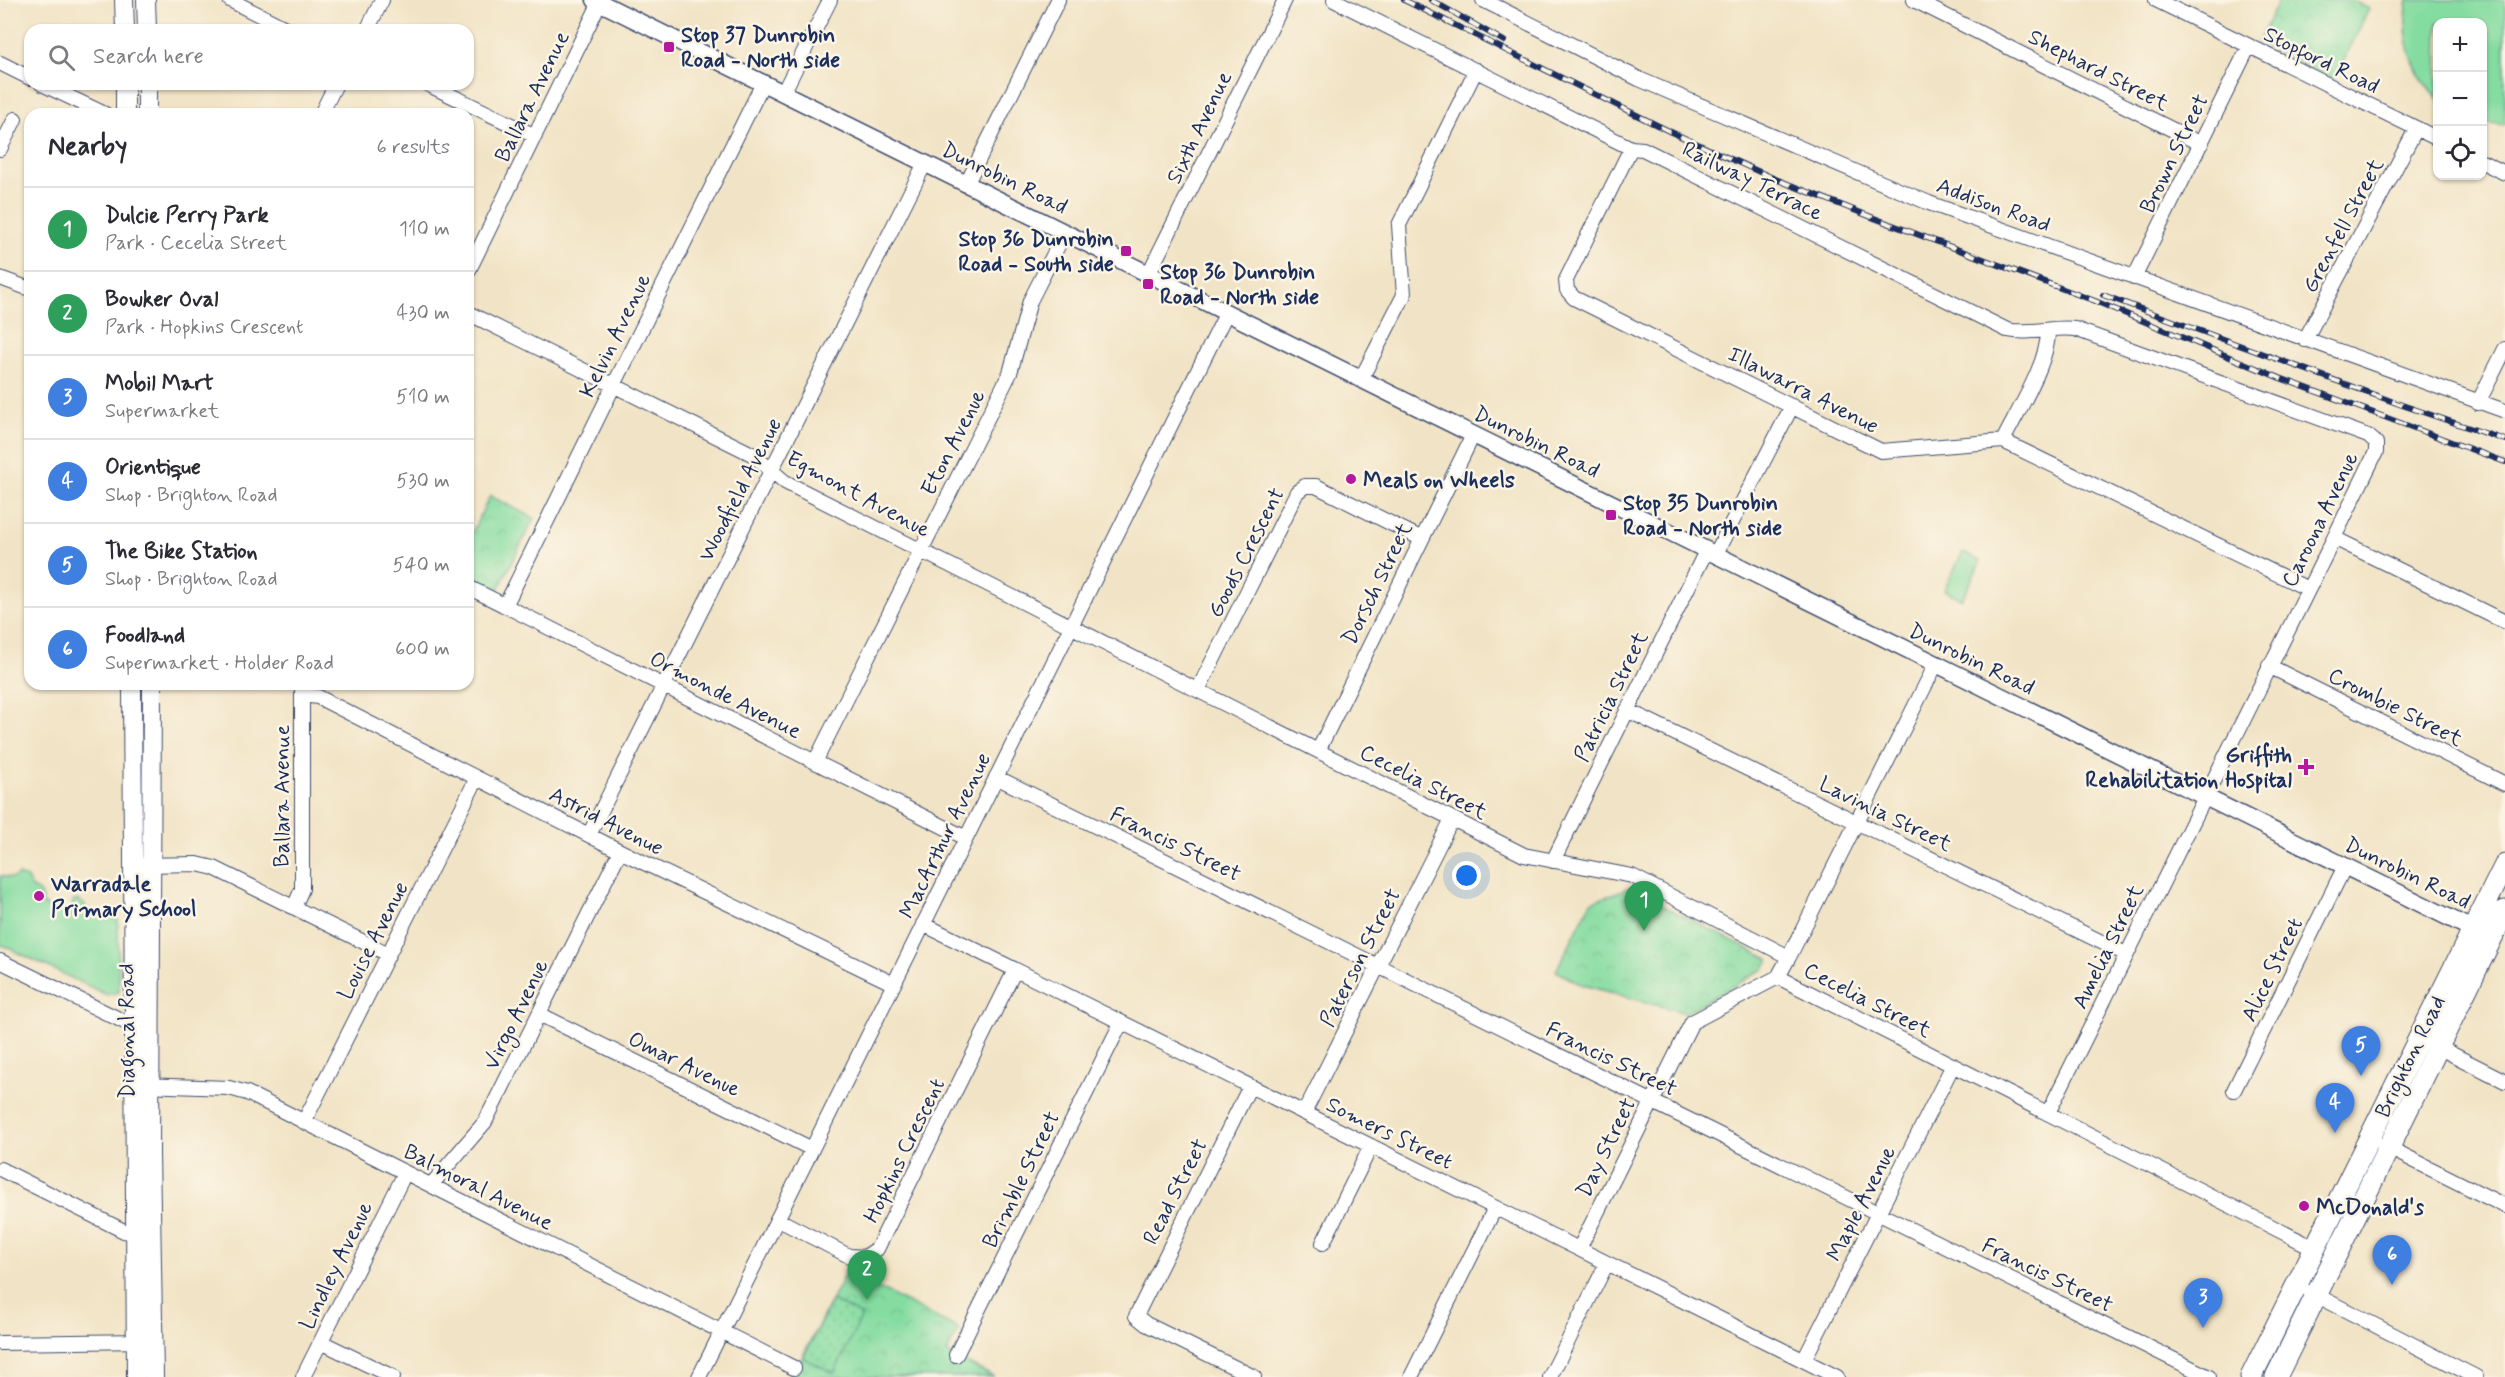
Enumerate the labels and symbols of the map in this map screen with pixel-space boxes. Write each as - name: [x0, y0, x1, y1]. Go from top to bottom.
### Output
- street label: Stopford Road: [2258, 21, 2384, 103]
- place label: Stop 37 Dunrobin Road - North side: [681, 22, 840, 75]
- street label: Shephard Street: [2023, 23, 2173, 118]
- street label: Ballara Avenue: [489, 27, 577, 167]
- marker: Stop 37 Dunrobin Road - North side: [662, 40, 676, 54]
- street label: Sixth Avenue: [1161, 67, 1239, 189]
- street label: Brown Street: [2134, 90, 2216, 218]
- street label: Dunrobin Road: [936, 136, 1072, 221]
- street label: Railway Terrace: [1677, 136, 1827, 228]
- street label: Grenfell Street: [2297, 154, 2391, 298]
- street label: Addison Road: [1932, 172, 2054, 239]
- place label: Stop 36 Dunrobin Road - South side: [958, 226, 1114, 279]
- marker: Stop 36 Dunrobin Road - South side: [1119, 244, 1133, 258]
- place label: Stop 36 Dunrobin Road - North side: [1160, 259, 1319, 312]
- street label: Kelvin Avenue: [574, 269, 658, 403]
- marker: Stop 36 Dunrobin Road - North side: [1141, 277, 1155, 291]
- street label: Illawarra Avenue: [1723, 341, 1883, 441]
- street label: Eton Avenue: [915, 385, 992, 501]
- street label: Dunrobin Road: [1468, 400, 1604, 485]
- street label: Woodfield Avenue: [693, 413, 789, 566]
- street label: Egmont Avenue: [781, 445, 935, 545]
- street label: Caroona Avenue: [2276, 448, 2366, 592]
- place label: Meals on Wheels: [1363, 467, 1515, 495]
- marker: Meals on Wheels: [1344, 472, 1358, 486]
- street label: Goods Crescent: [1202, 483, 1292, 623]
- place label: Stop 35 Dunrobin Road - North side: [1623, 490, 1782, 543]
- marker: Stop 35 Dunrobin Road - North side: [1604, 508, 1618, 522]
- street label: Dorsch Street: [1336, 518, 1420, 650]
- street label: Dunrobin Road: [1903, 617, 2039, 702]
- street label: Patricia Street: [1568, 627, 1655, 767]
- street label: Ormonde Avenue: [644, 645, 806, 746]
- street label: Crombie Street: [2323, 662, 2467, 754]
- street label: Ballara Avenue: [269, 725, 297, 867]
- street label: Cecelia Street: [1355, 739, 1492, 827]
- place label: Griffith Rehabilitation Hospital: [2085, 742, 2293, 795]
- street label: MacArthur Avenue: [894, 748, 998, 923]
- marker: Griffith Rehabilitation Hospital: [2297, 758, 2315, 776]
- street label: Lavinia Street: [1814, 771, 1956, 859]
- street label: Astrid Avenue: [544, 781, 668, 863]
- street label: Francis Street: [1105, 801, 1245, 889]
- street label: Dunrobin Road: [2339, 831, 2475, 916]
- your location: [1452, 861, 1481, 890]
- place label: Warradale Primary School: [50, 871, 196, 924]
- street label: Louise Avenue: [332, 877, 416, 1005]
- street label: Amelia Street: [2067, 880, 2151, 1014]
- pin: 1: [1624, 882, 1664, 931]
- street label: Paterson Street: [1314, 884, 1408, 1032]
- marker: Warradale Primary School: [32, 889, 46, 903]
- street label: Alice Street: [2236, 913, 2310, 1026]
- street label: Virgo Avenue: [478, 955, 558, 1076]
- street label: Cecelia Street: [1799, 957, 1936, 1045]
- street label: Diagonal Road: [114, 963, 145, 1099]
- street label: Brighton Road: [2369, 991, 2455, 1124]
- street label: Francis Street: [1541, 1016, 1681, 1104]
- street label: Omar Avenue: [623, 1026, 745, 1104]
- pin: 5: [2342, 1026, 2380, 1076]
- street label: Hopkins Crescent: [858, 1074, 952, 1228]
- pin: 4: [2316, 1084, 2354, 1133]
- street label: Somers Street: [1321, 1091, 1457, 1177]
- street label: Day Street: [1571, 1093, 1643, 1202]
- street label: Brimble Street: [977, 1107, 1067, 1253]
- street label: Read Street: [1137, 1134, 1214, 1250]
- street label: Balmoral Avenue: [399, 1138, 558, 1238]
- street label: Maple Avenue: [1821, 1141, 1903, 1266]
- place label: McDonald's: [2316, 1194, 2424, 1222]
- street label: Lindley Avenue: [294, 1197, 380, 1334]
- marker: McDonald's: [2297, 1199, 2311, 1213]
- street label: Francis Street: [1977, 1232, 2117, 1320]
- pin: 6: [2372, 1236, 2412, 1285]
- pin: 2: [848, 1250, 886, 1300]
- pin: 3: [2184, 1278, 2222, 1328]

